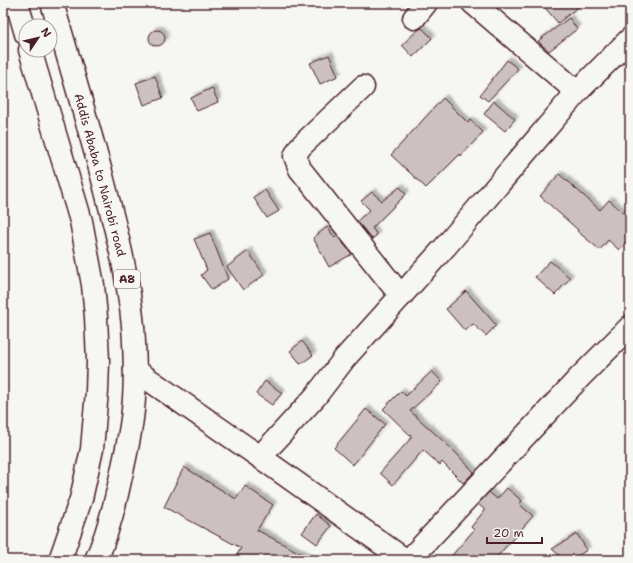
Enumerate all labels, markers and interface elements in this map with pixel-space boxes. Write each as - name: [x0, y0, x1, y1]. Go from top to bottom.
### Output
- north arrow: [18, 18, 58, 58]
- text: N: [37, 25, 55, 41]
- street label: Addis Ababa to Nairobi road: [70, 92, 130, 259]
- road number: A8: [114, 270, 140, 288]
- scale bar: [487, 519, 542, 545]
- text: 20 m: [493, 525, 524, 541]

